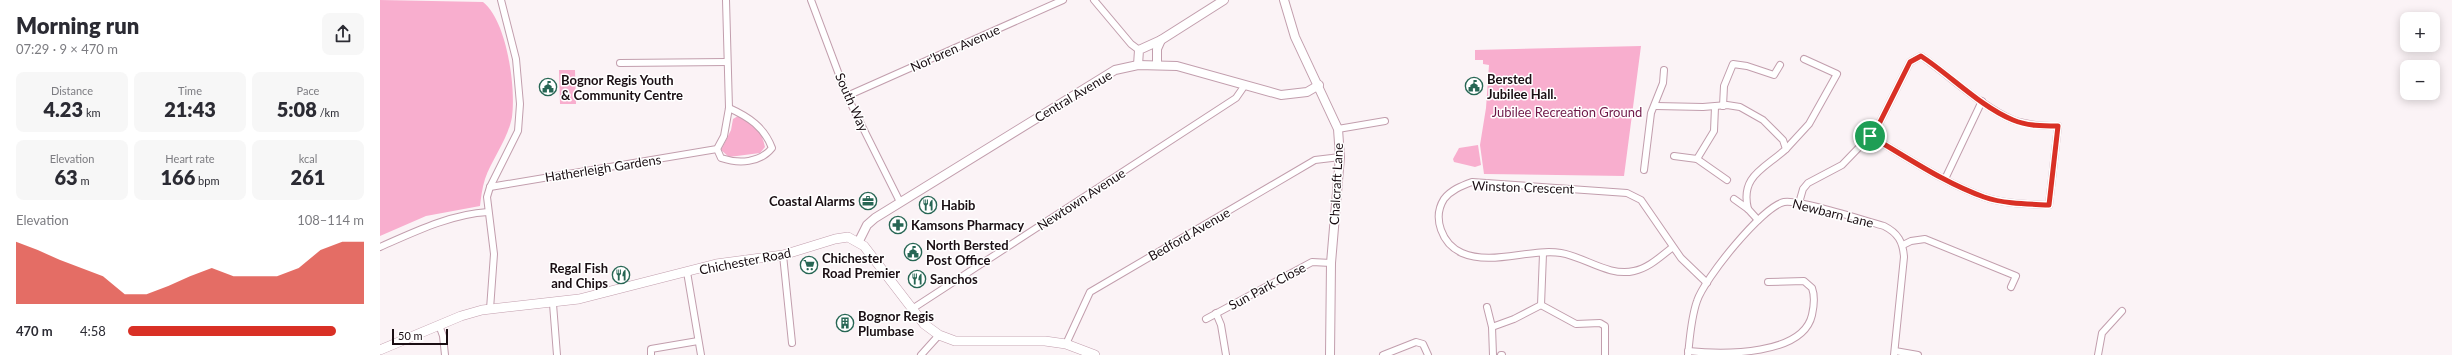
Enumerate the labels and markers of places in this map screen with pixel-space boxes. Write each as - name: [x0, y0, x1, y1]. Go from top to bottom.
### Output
- place label: Bersted Jubilee Hall.: [1487, 71, 1557, 102]
- place label: Bognor Regis Youth & Community Centre: [561, 72, 683, 103]
- public building icon: Bersted Jubilee Hall.: [1464, 76, 1484, 96]
- public building icon: Bognor Regis Youth & Community Centre: [538, 77, 558, 97]
- pin: [1853, 119, 1887, 153]
- office icon: Coastal Alarms: [858, 191, 878, 211]
- place label: Coastal Alarms: [769, 193, 855, 209]
- restaurant icon: Habib: [918, 195, 938, 215]
- place label: Habib: [941, 197, 976, 213]
- pharmacy icon: Kamsons Pharmacy: [888, 215, 908, 235]
- place label: Kamsons Pharmacy: [911, 217, 1024, 233]
- place label: North Bersted Post Office: [926, 237, 1009, 268]
- public building icon: North Bersted Post Office: [903, 242, 923, 262]
- place label: Chichester Road Premier: [822, 250, 900, 281]
- supermarket icon: Chichester Road Premier: [799, 255, 819, 275]
- place label: Regal Fish and Chips: [550, 260, 608, 291]
- restaurant icon: Regal Fish and Chips: [611, 265, 631, 285]
- restaurant icon: Sanchos: [907, 269, 927, 289]
- place label: Sanchos: [930, 271, 978, 287]
- place label: Bognor Regis Plumbase: [858, 308, 934, 339]
- building icon: Bognor Regis Plumbase: [835, 313, 855, 333]

